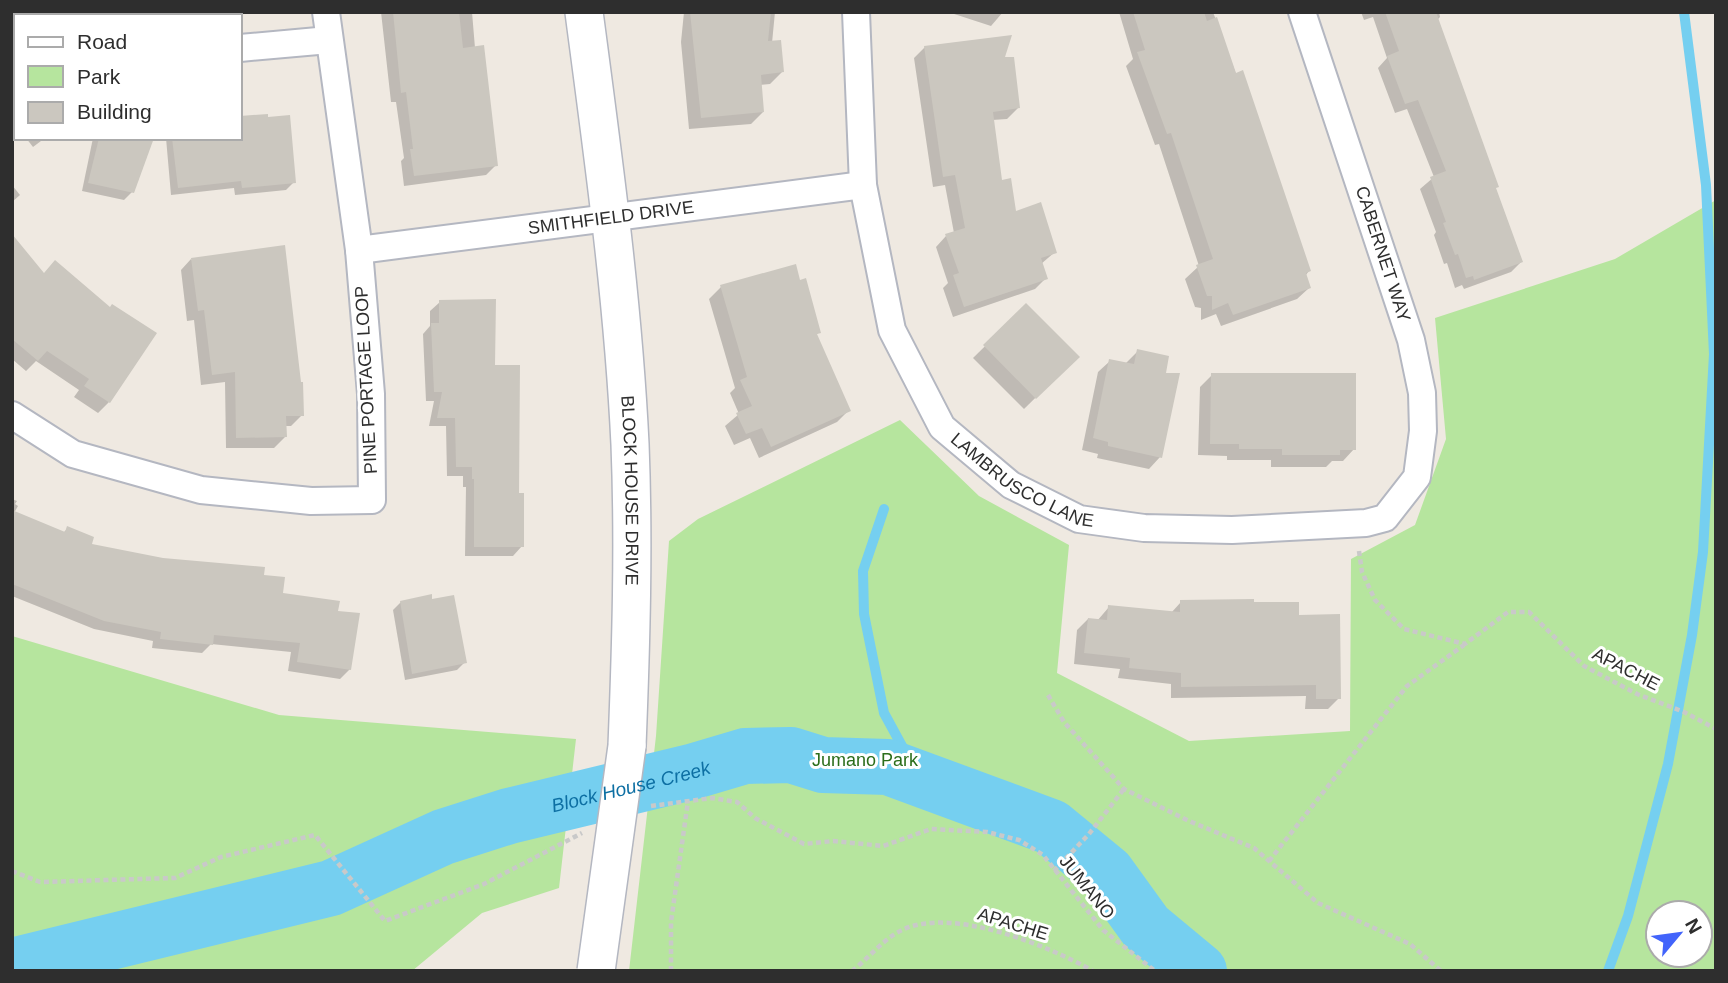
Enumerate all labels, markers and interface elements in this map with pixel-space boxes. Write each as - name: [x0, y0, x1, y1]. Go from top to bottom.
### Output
- legend: [14, 14, 242, 140]
- text: Road: [77, 30, 127, 53]
- text: Park: [77, 65, 121, 88]
- text: Building: [77, 100, 152, 123]
- street label: CABERNET WAY: [1352, 184, 1414, 324]
- street label: SMITHFIELD DRIVE: [527, 197, 695, 238]
- street label: PINE PORTAGE LOOP: [351, 285, 381, 475]
- street label: BLOCK HOUSE DRIVE: [617, 395, 642, 586]
- street label: LAMBRUSCO LANE: [947, 429, 1095, 531]
- street label: APACHE: [1589, 644, 1663, 694]
- park label: Jumano Park: [812, 750, 919, 770]
- water label: Block House Creek: [549, 756, 714, 816]
- street label: JUMANO: [1055, 851, 1119, 923]
- north arrow: [1644, 899, 1714, 969]
- street label: APACHE: [975, 904, 1051, 944]
- text: N: [1681, 915, 1706, 937]

